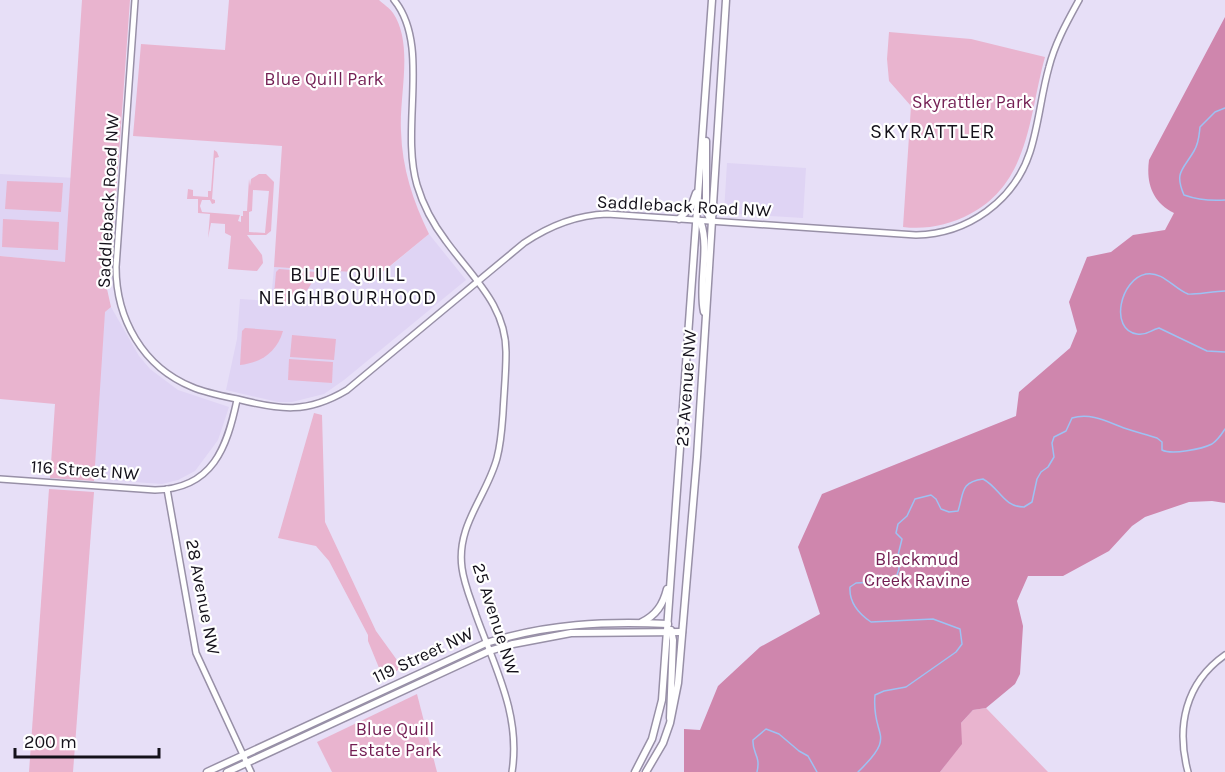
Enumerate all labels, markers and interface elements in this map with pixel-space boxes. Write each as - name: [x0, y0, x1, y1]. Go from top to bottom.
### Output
- park label: Blue Quill Park: [264, 68, 384, 90]
- park label: Skyrattler Park: [912, 91, 1032, 113]
- street label: Saddleback Road NW: [92, 113, 124, 289]
- district label: SKYRATTLER: [870, 120, 996, 143]
- street label: Saddleback Road NW: [596, 190, 772, 222]
- district label: BLUE QUILL NEIGHBOURHOOD: [258, 263, 438, 309]
- street label: 23 Avenue NW: [671, 329, 701, 447]
- street label: 116 Street NW: [30, 455, 140, 485]
- street label: 28 Avenue NW: [181, 537, 225, 657]
- park label: Blackmud Creek Ravine: [864, 548, 970, 591]
- street label: 25 Avenue NW: [467, 560, 525, 678]
- street label: 119 Street NW: [369, 622, 477, 688]
- park label: Blue Quill Estate Park: [348, 718, 442, 761]
- scale bar: [15, 721, 159, 759]
- text: 200 m: [24, 731, 77, 753]

